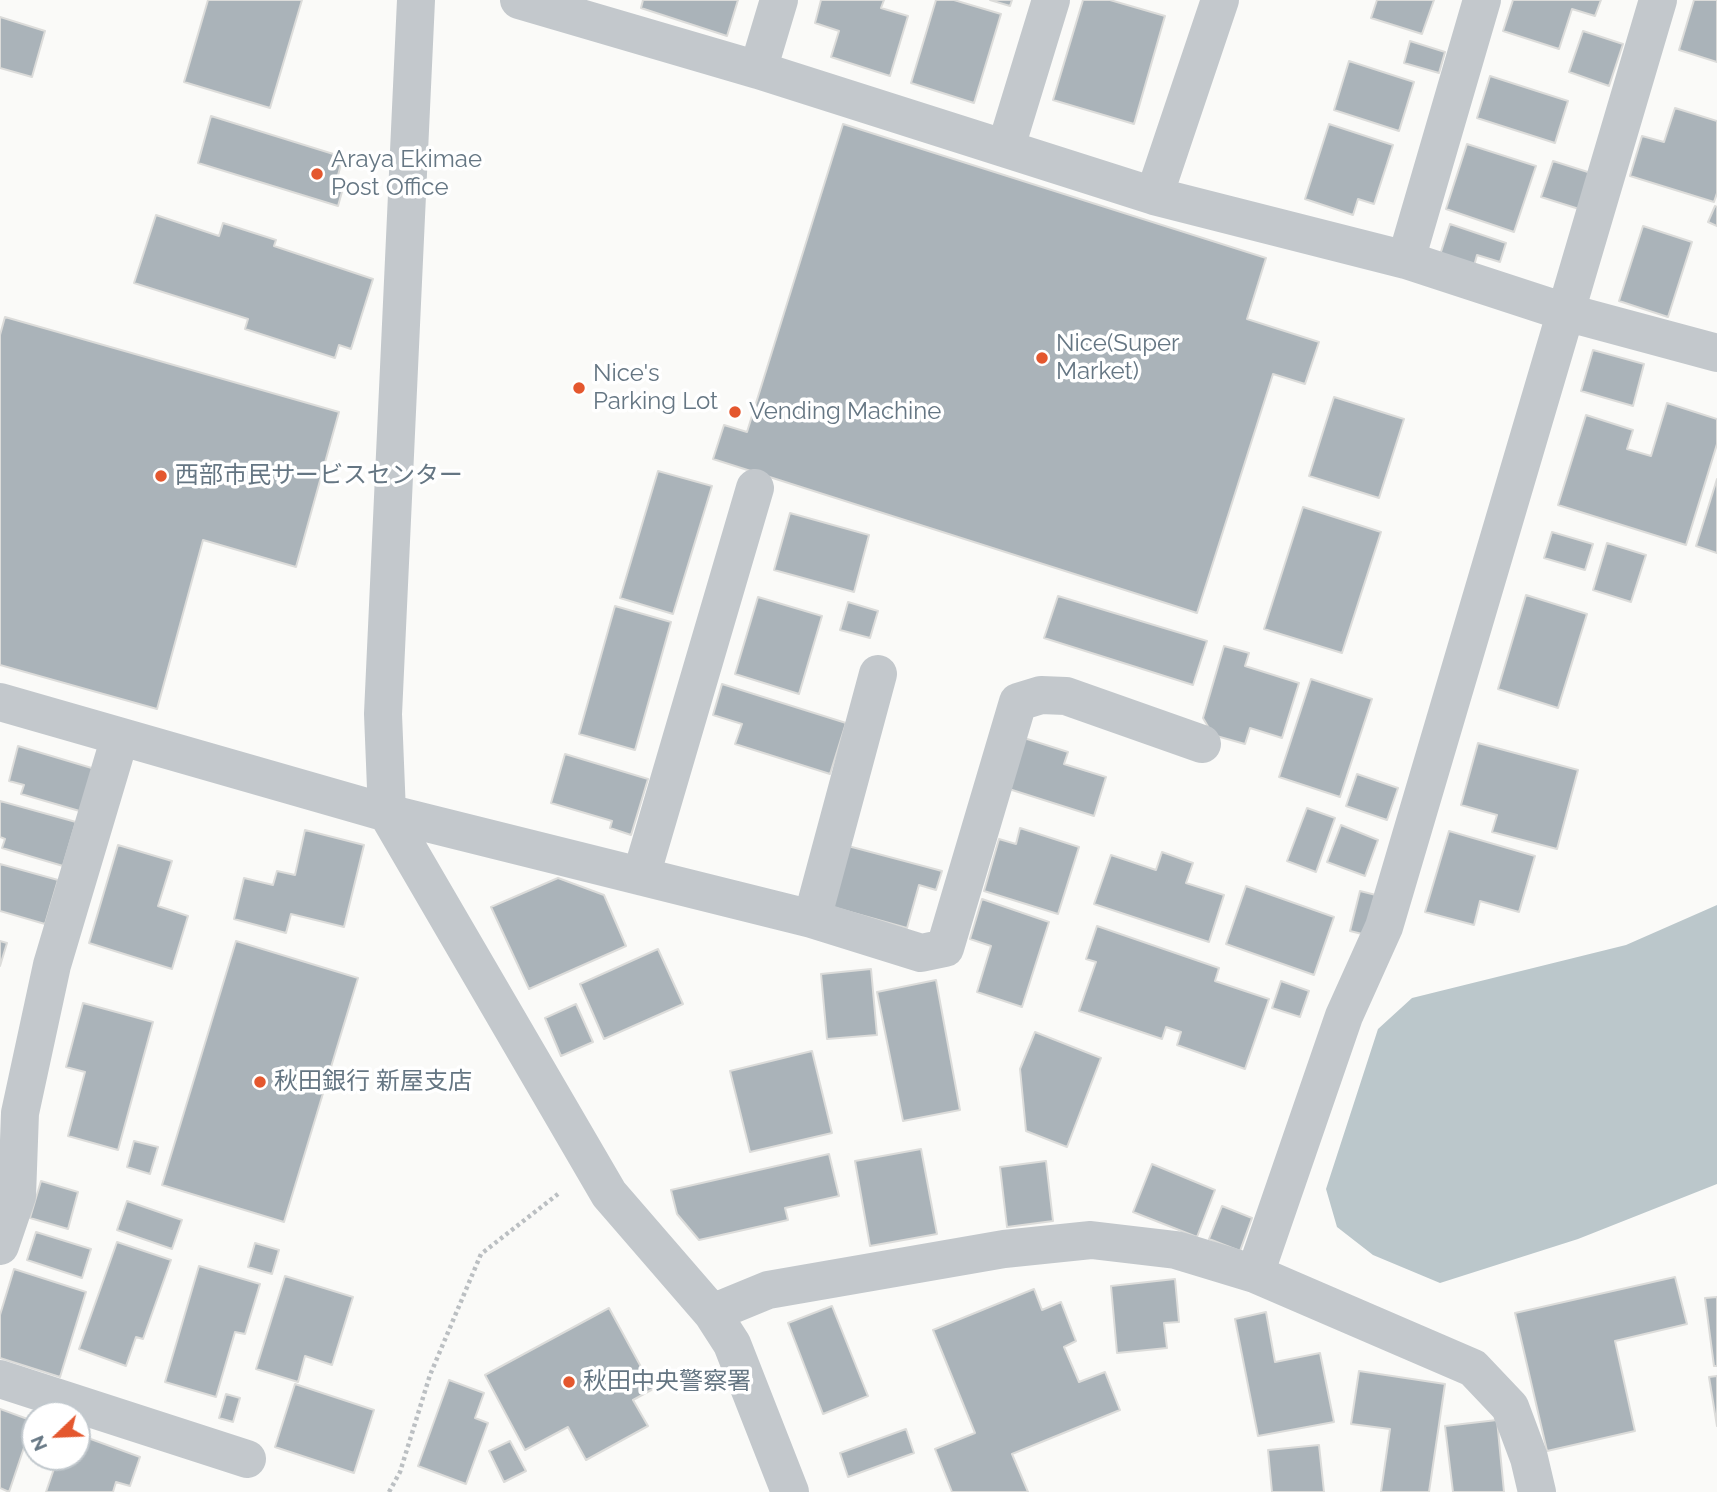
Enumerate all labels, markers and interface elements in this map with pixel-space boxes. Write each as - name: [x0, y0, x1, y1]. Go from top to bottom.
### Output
- place label: Araya Ekimae Post Office: [331, 146, 482, 202]
- marker: Araya Ekimae Post Office: [309, 166, 325, 182]
- place label: Nice(Super Market): [1056, 330, 1180, 386]
- marker: Nice(Super Market): [1034, 350, 1050, 366]
- place label: Nice's Parking Lot: [593, 360, 718, 416]
- marker: Nice's Parking Lot: [571, 380, 587, 396]
- place label: Vending Machine: [749, 398, 941, 426]
- marker: Vending Machine: [727, 404, 743, 420]
- place label: 西部市民サービスセンター: [175, 462, 463, 490]
- marker: 西部市民サービスセンター: [153, 468, 169, 484]
- place label: 秋田銀行 新屋支店: [274, 1068, 472, 1096]
- marker: 秋田銀行 新屋支店: [252, 1074, 268, 1090]
- place label: 秋田中央警察署: [583, 1368, 751, 1396]
- marker: 秋田中央警察署: [561, 1374, 577, 1390]
- north arrow: [21, 1401, 91, 1471]
- text: N: [26, 1432, 51, 1454]

